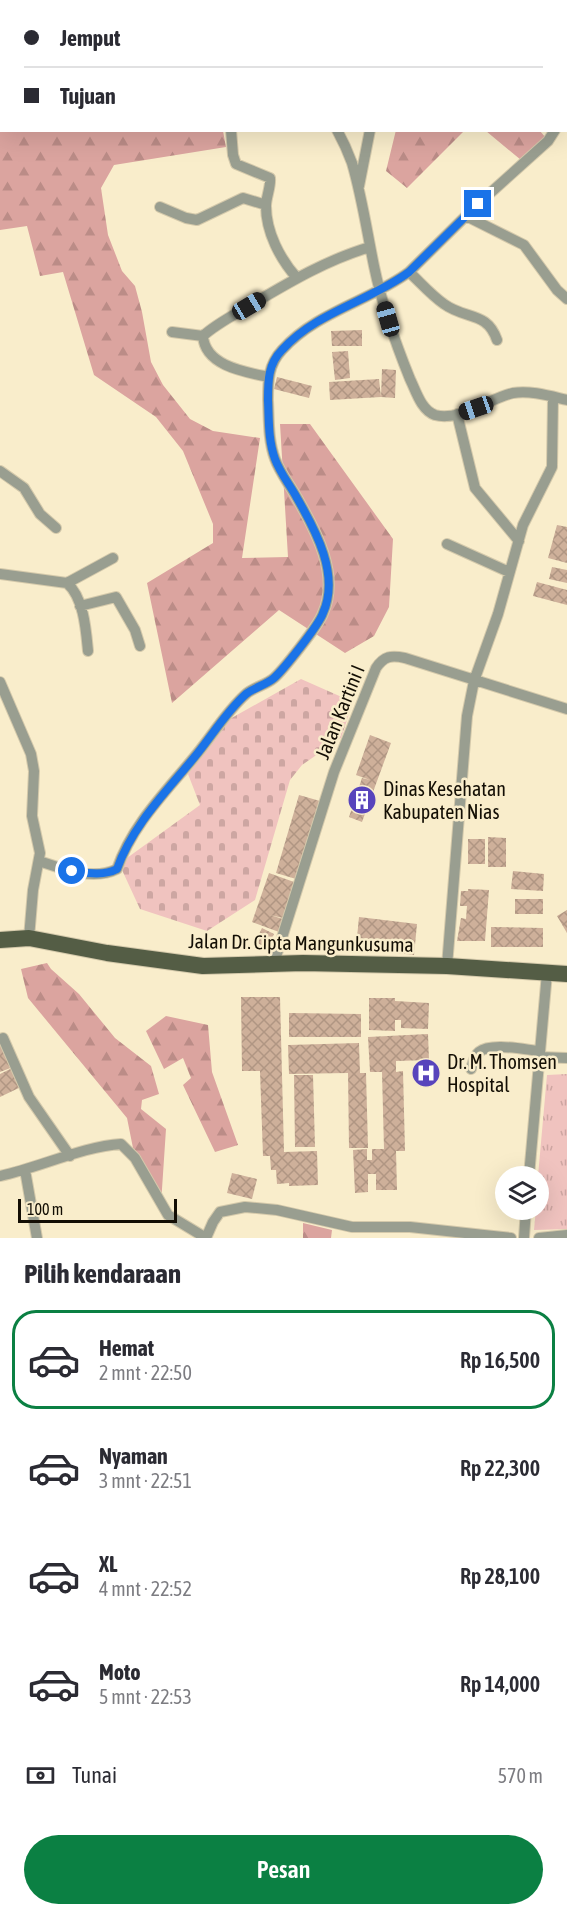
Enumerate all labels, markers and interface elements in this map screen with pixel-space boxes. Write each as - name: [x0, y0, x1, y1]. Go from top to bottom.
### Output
- text: Jemput: [60, 25, 120, 51]
- text: Tujuan: [60, 83, 116, 109]
- route end: [464, 190, 491, 217]
- car: [229, 289, 269, 323]
- car: [374, 299, 402, 339]
- car: [456, 394, 496, 422]
- street label: Jalan Kartini I: [310, 661, 369, 762]
- place label: Dinas Kesehatan Kabupaten Nias: [383, 777, 506, 823]
- building icon: Dinas Kesehatan Kabupaten Nias: [346, 784, 378, 816]
- route start: [58, 857, 85, 884]
- street label: Jalan Dr. Cipta Mangunkusuma: [188, 929, 414, 956]
- place label: Dr. M. Thomsen Hospital: [447, 1050, 557, 1096]
- hospital icon: Dr. M. Thomsen Hospital: [410, 1057, 442, 1089]
- map controls: [495, 1166, 549, 1220]
- button: layers: [495, 1166, 549, 1220]
- scale bar: [18, 1196, 177, 1224]
- text: 100 m: [27, 1200, 63, 1218]
- text: Pilih kendaraan: [24, 1258, 181, 1289]
- icon: car: [27, 1333, 81, 1387]
- text: Hemat: [99, 1335, 154, 1361]
- text: Rp 16,500: [460, 1347, 540, 1373]
- text: 2 mnt · 22:50: [99, 1361, 192, 1384]
- icon: car: [27, 1441, 81, 1495]
- text: Nyaman: [99, 1443, 168, 1469]
- text: Rp 22,300: [460, 1455, 540, 1481]
- text: 3 mnt · 22:51: [99, 1469, 192, 1492]
- icon: car: [27, 1549, 81, 1603]
- text: XL: [99, 1551, 117, 1577]
- text: Rp 28,100: [460, 1563, 540, 1589]
- text: 4 mnt · 22:52: [99, 1577, 192, 1600]
- icon: car: [27, 1657, 81, 1711]
- text: Moto: [99, 1659, 141, 1685]
- text: Rp 14,000: [460, 1671, 540, 1697]
- text: 5 mnt · 22:53: [99, 1685, 192, 1708]
- icon: cash: [24, 1759, 57, 1792]
- text: Tunai: [72, 1762, 117, 1788]
- text: 570 m: [498, 1764, 543, 1787]
- button: Pesan: [24, 1835, 543, 1904]

